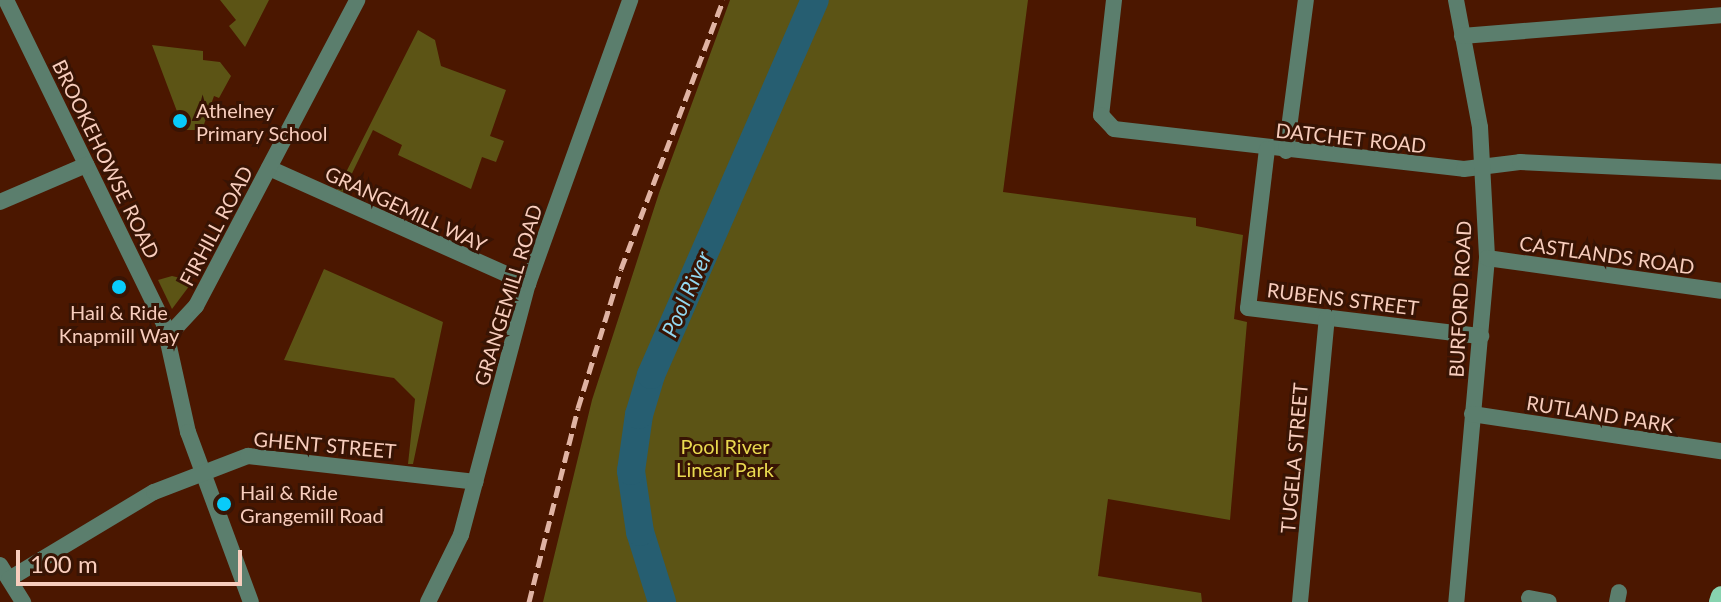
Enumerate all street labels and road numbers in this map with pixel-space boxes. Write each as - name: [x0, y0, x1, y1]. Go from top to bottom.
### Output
- street label: BROOKEHOWSE ROAD: [47, 56, 165, 262]
- street label: DATCHET ROAD: [1274, 118, 1428, 158]
- street label: GRANGEMILL WAY: [321, 161, 491, 257]
- street label: FIRHILL ROAD: [174, 162, 258, 290]
- street label: GRANGEMILL ROAD: [469, 201, 547, 389]
- street label: BURFORD ROAD: [1444, 220, 1476, 378]
- street label: CASTLANDS ROAD: [1518, 231, 1696, 279]
- street label: RUBENS STREET: [1266, 278, 1420, 320]
- street label: TUGELA STREET: [1275, 381, 1313, 535]
- street label: RUTLAND PARK: [1525, 391, 1675, 437]
- street label: GHENT STREET: [252, 427, 398, 463]

